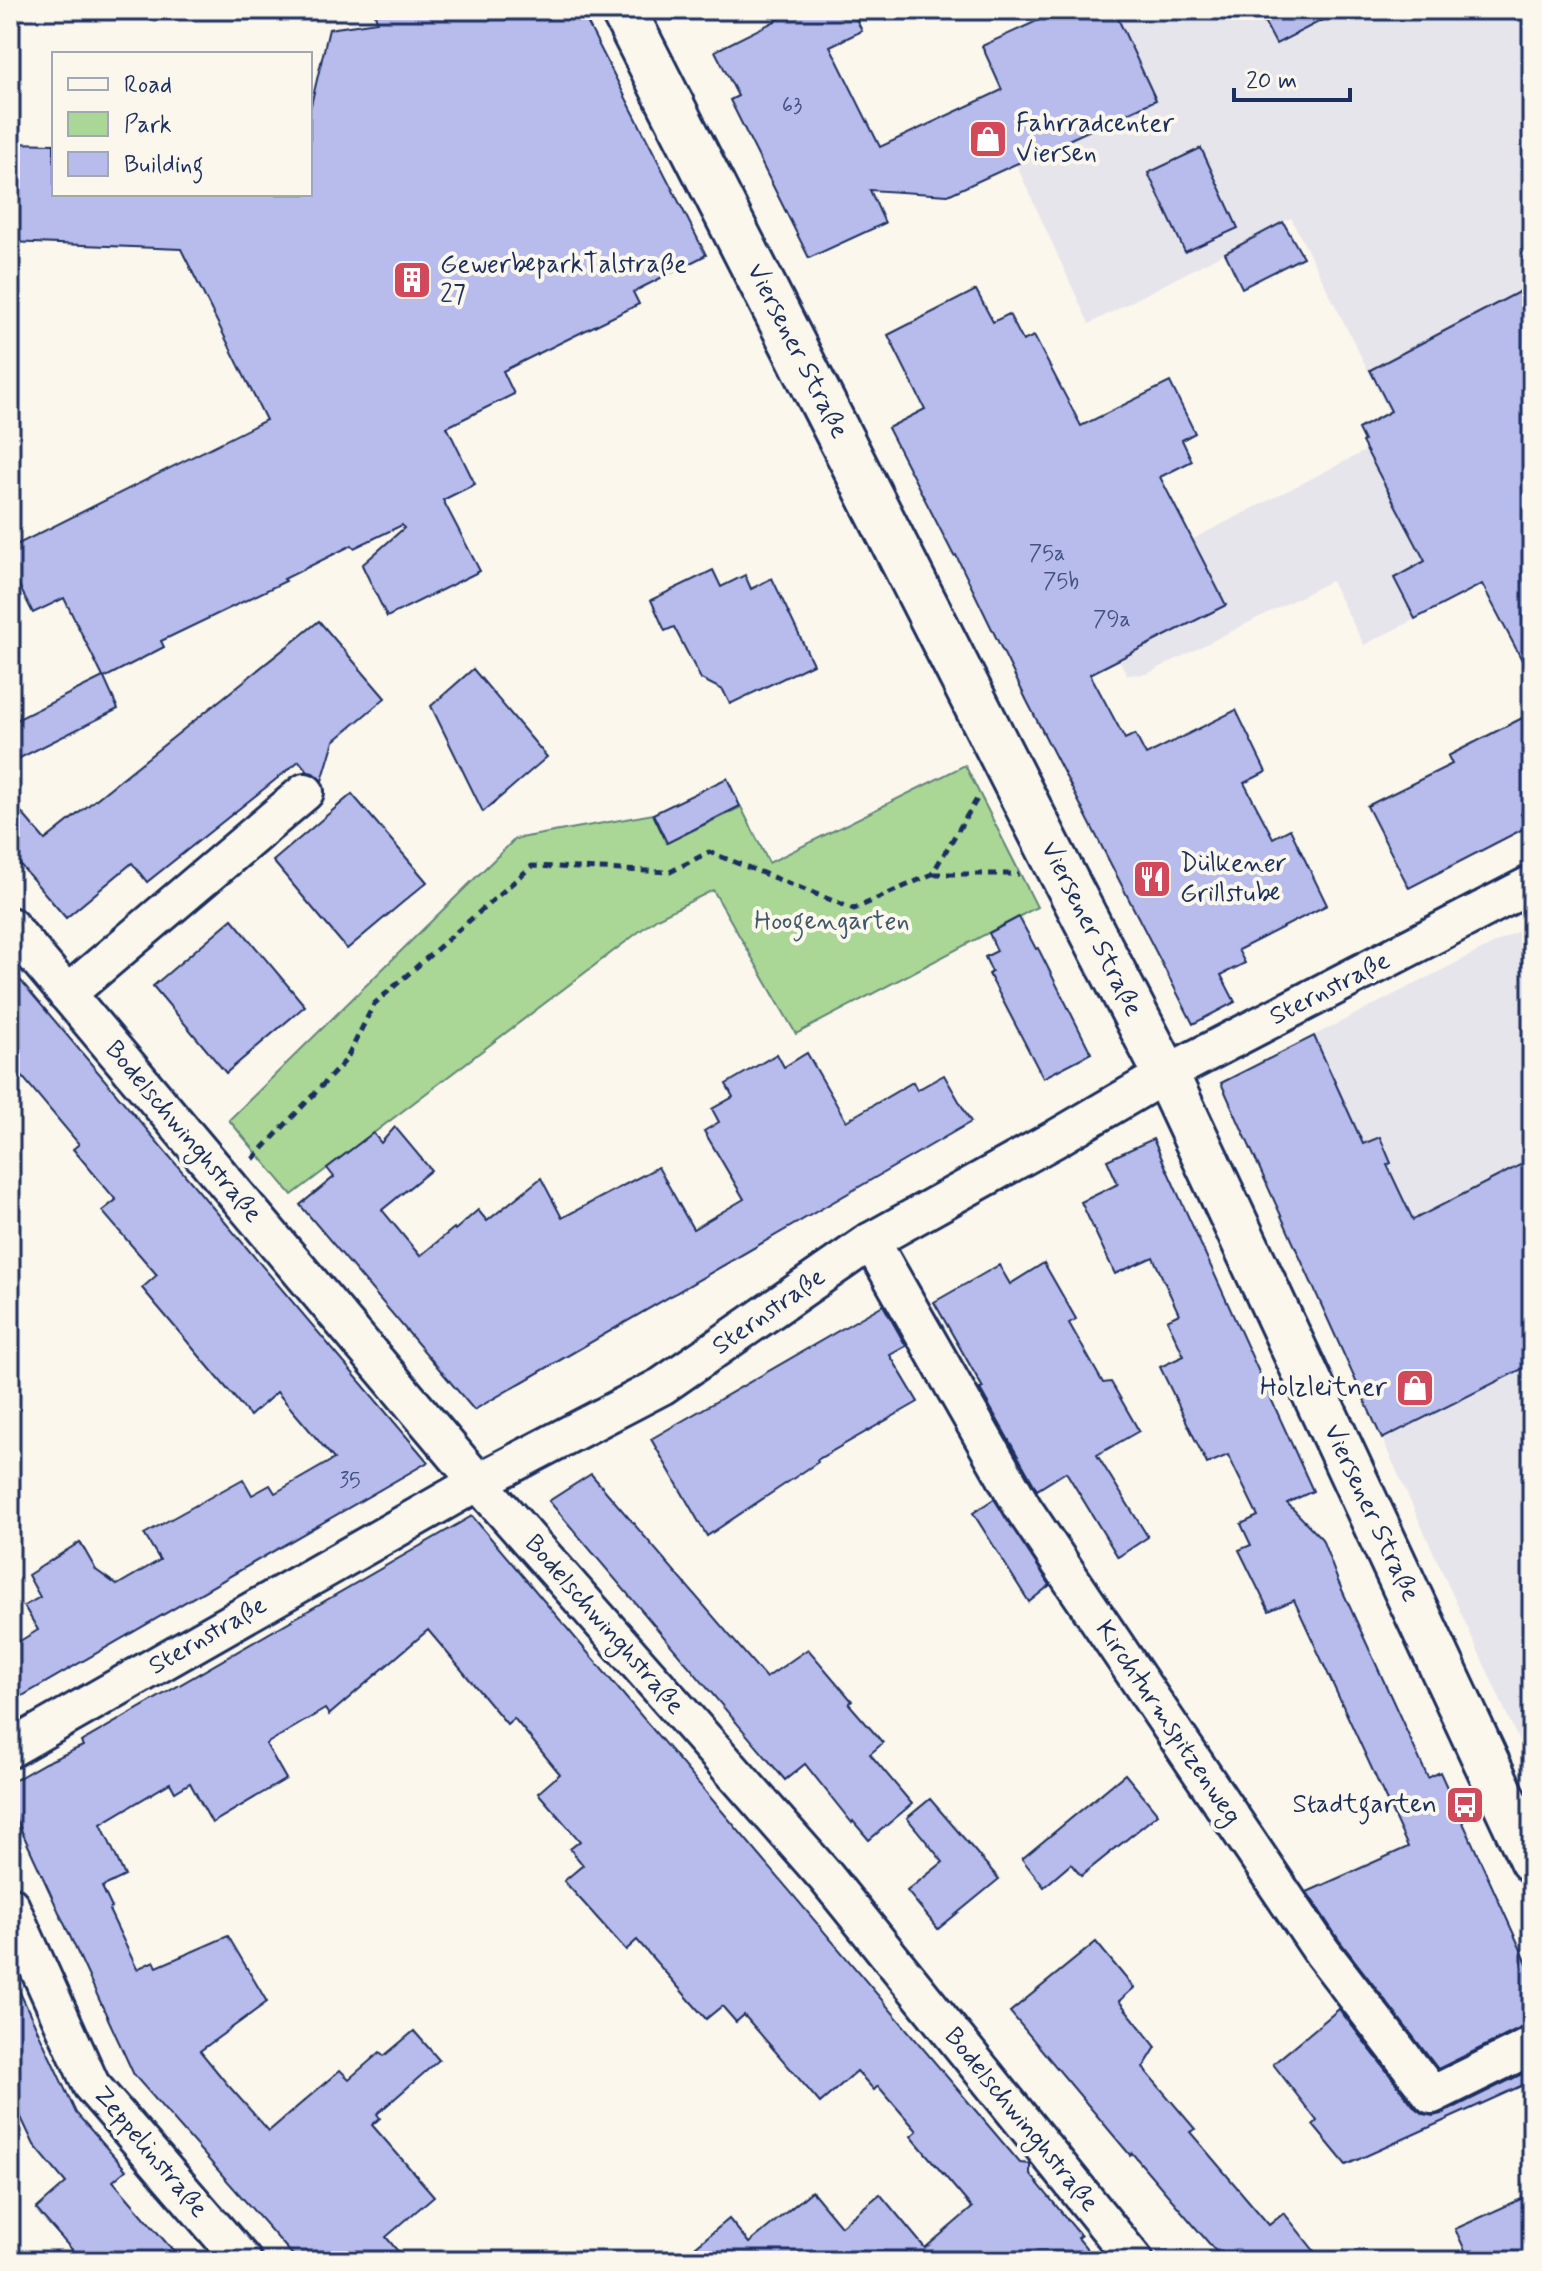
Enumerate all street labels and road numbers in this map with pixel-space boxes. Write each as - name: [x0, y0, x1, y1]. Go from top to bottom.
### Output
- street label: Viersener Straße: [738, 258, 856, 445]
- street label: Viersener Straße: [1032, 836, 1150, 1023]
- street label: Sternstraße: [1264, 944, 1396, 1034]
- street label: Bodelschwinghstraße: [95, 1034, 269, 1232]
- street label: Sternstraße: [706, 1260, 832, 1363]
- street label: Viersener Straße: [1315, 1419, 1427, 1608]
- street label: Bodelschwinghstraße: [515, 1528, 692, 1724]
- street label: Sternstraße: [143, 1588, 273, 1683]
- street label: Kirchturmspitzenweg: [1085, 1614, 1249, 1833]
- street label: Bodelschwinghstraße: [935, 2021, 1106, 2221]
- street label: Zeppelinstraße: [85, 2079, 215, 2225]

